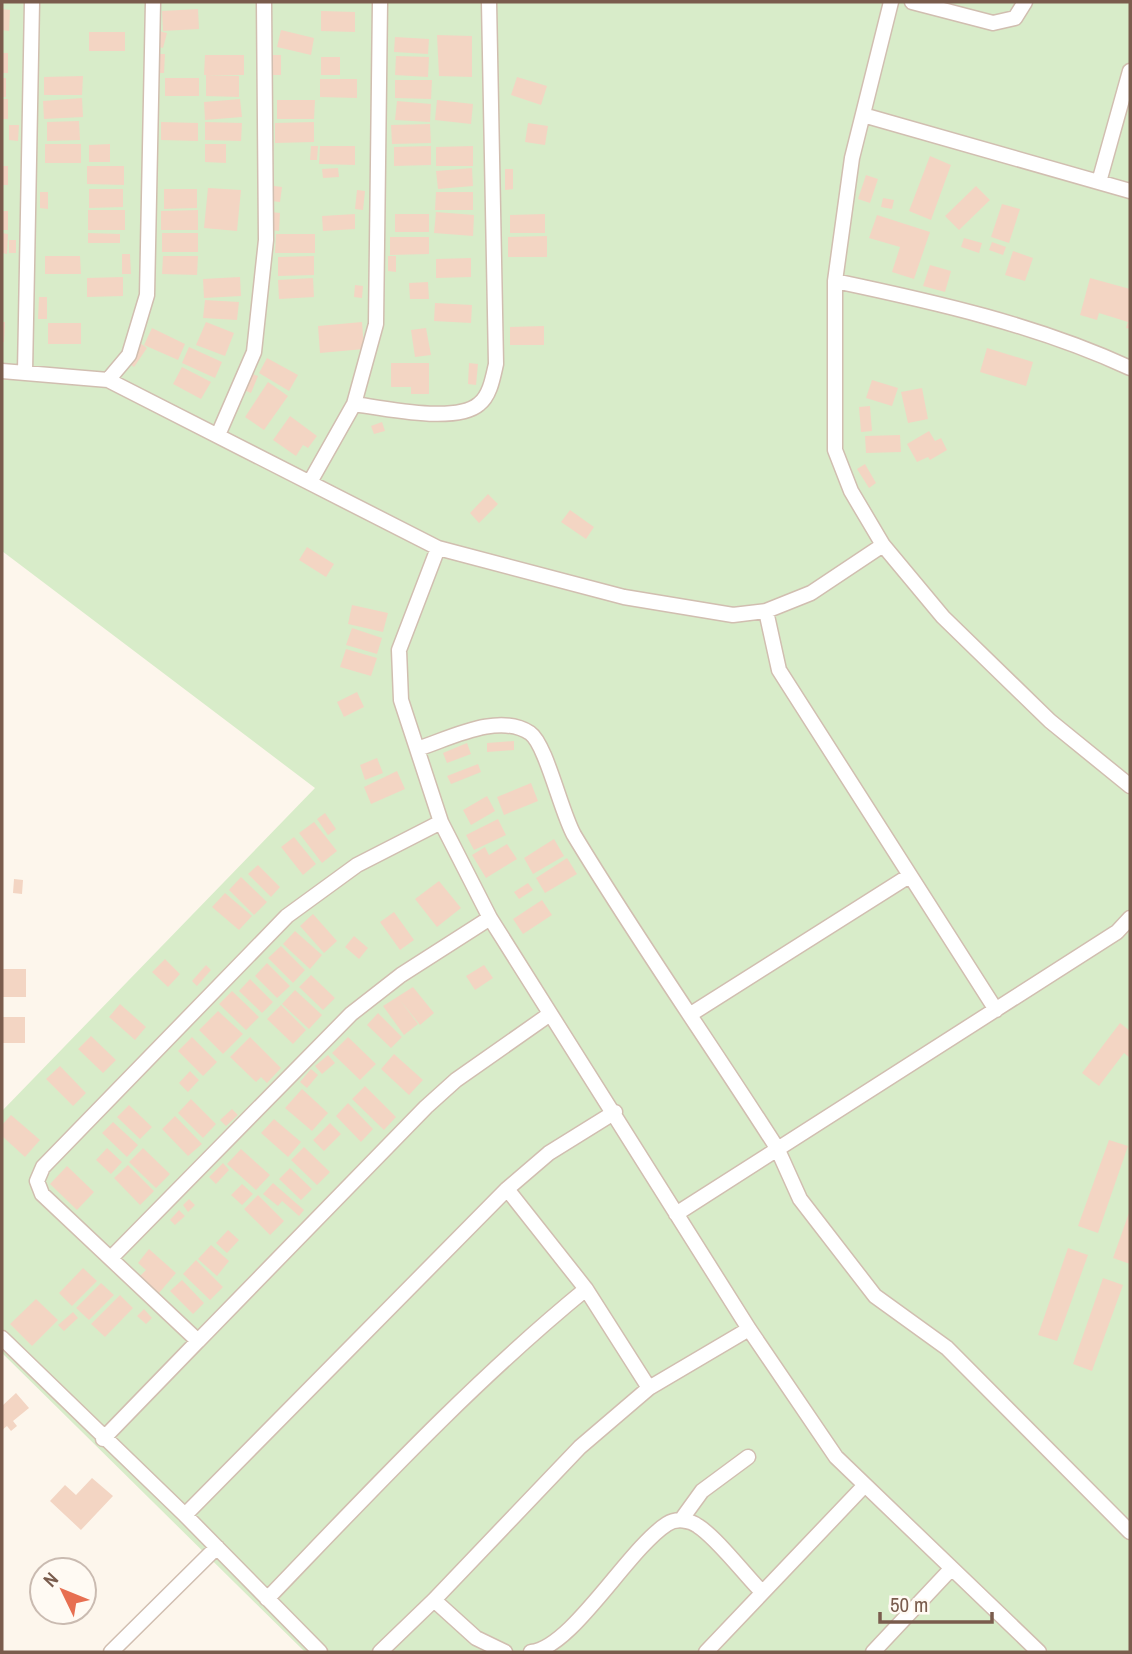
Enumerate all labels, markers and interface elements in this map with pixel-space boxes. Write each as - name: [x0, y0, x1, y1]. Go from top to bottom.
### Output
- north arrow: [28, 1556, 98, 1626]
- text: N: [37, 1566, 64, 1592]
- scale bar: [880, 1580, 992, 1624]
- text: 50 m: [890, 1590, 928, 1619]

